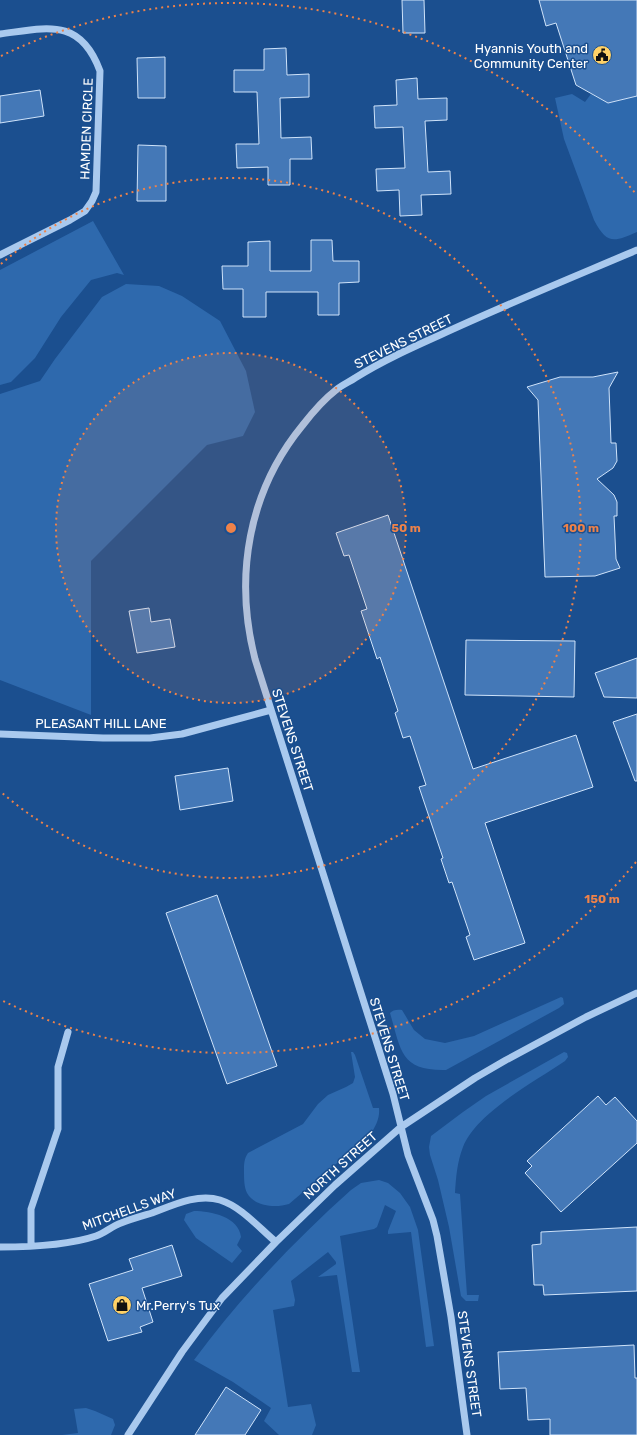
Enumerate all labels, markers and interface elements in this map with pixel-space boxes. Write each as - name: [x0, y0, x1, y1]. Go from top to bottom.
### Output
- place label: Hyannis Youth and Community Center: [474, 41, 588, 71]
- public building icon: Hyannis Youth and Community Center: [591, 44, 613, 66]
- street label: HAMDEN CIRCLE: [77, 78, 96, 180]
- street label: STEVENS STREET: [352, 311, 455, 372]
- centre of rings: [224, 521, 238, 535]
- text: 50 m: [391, 521, 421, 535]
- text: 100 m: [563, 521, 599, 535]
- street label: STEVENS STREET: [269, 687, 316, 794]
- street label: PLEASANT HILL LANE: [35, 716, 167, 731]
- text: 150 m: [584, 892, 620, 906]
- street label: STEVENS STREET: [367, 996, 413, 1103]
- street label: NORTH STREET: [301, 1128, 380, 1202]
- street label: MITCHELLS WAY: [80, 1185, 179, 1233]
- shop icon: Mr.Perry's Tux: [111, 1294, 133, 1316]
- place label: Mr.Perry's Tux: [136, 1298, 220, 1313]
- street label: STEVENS STREET: [455, 1310, 484, 1419]

